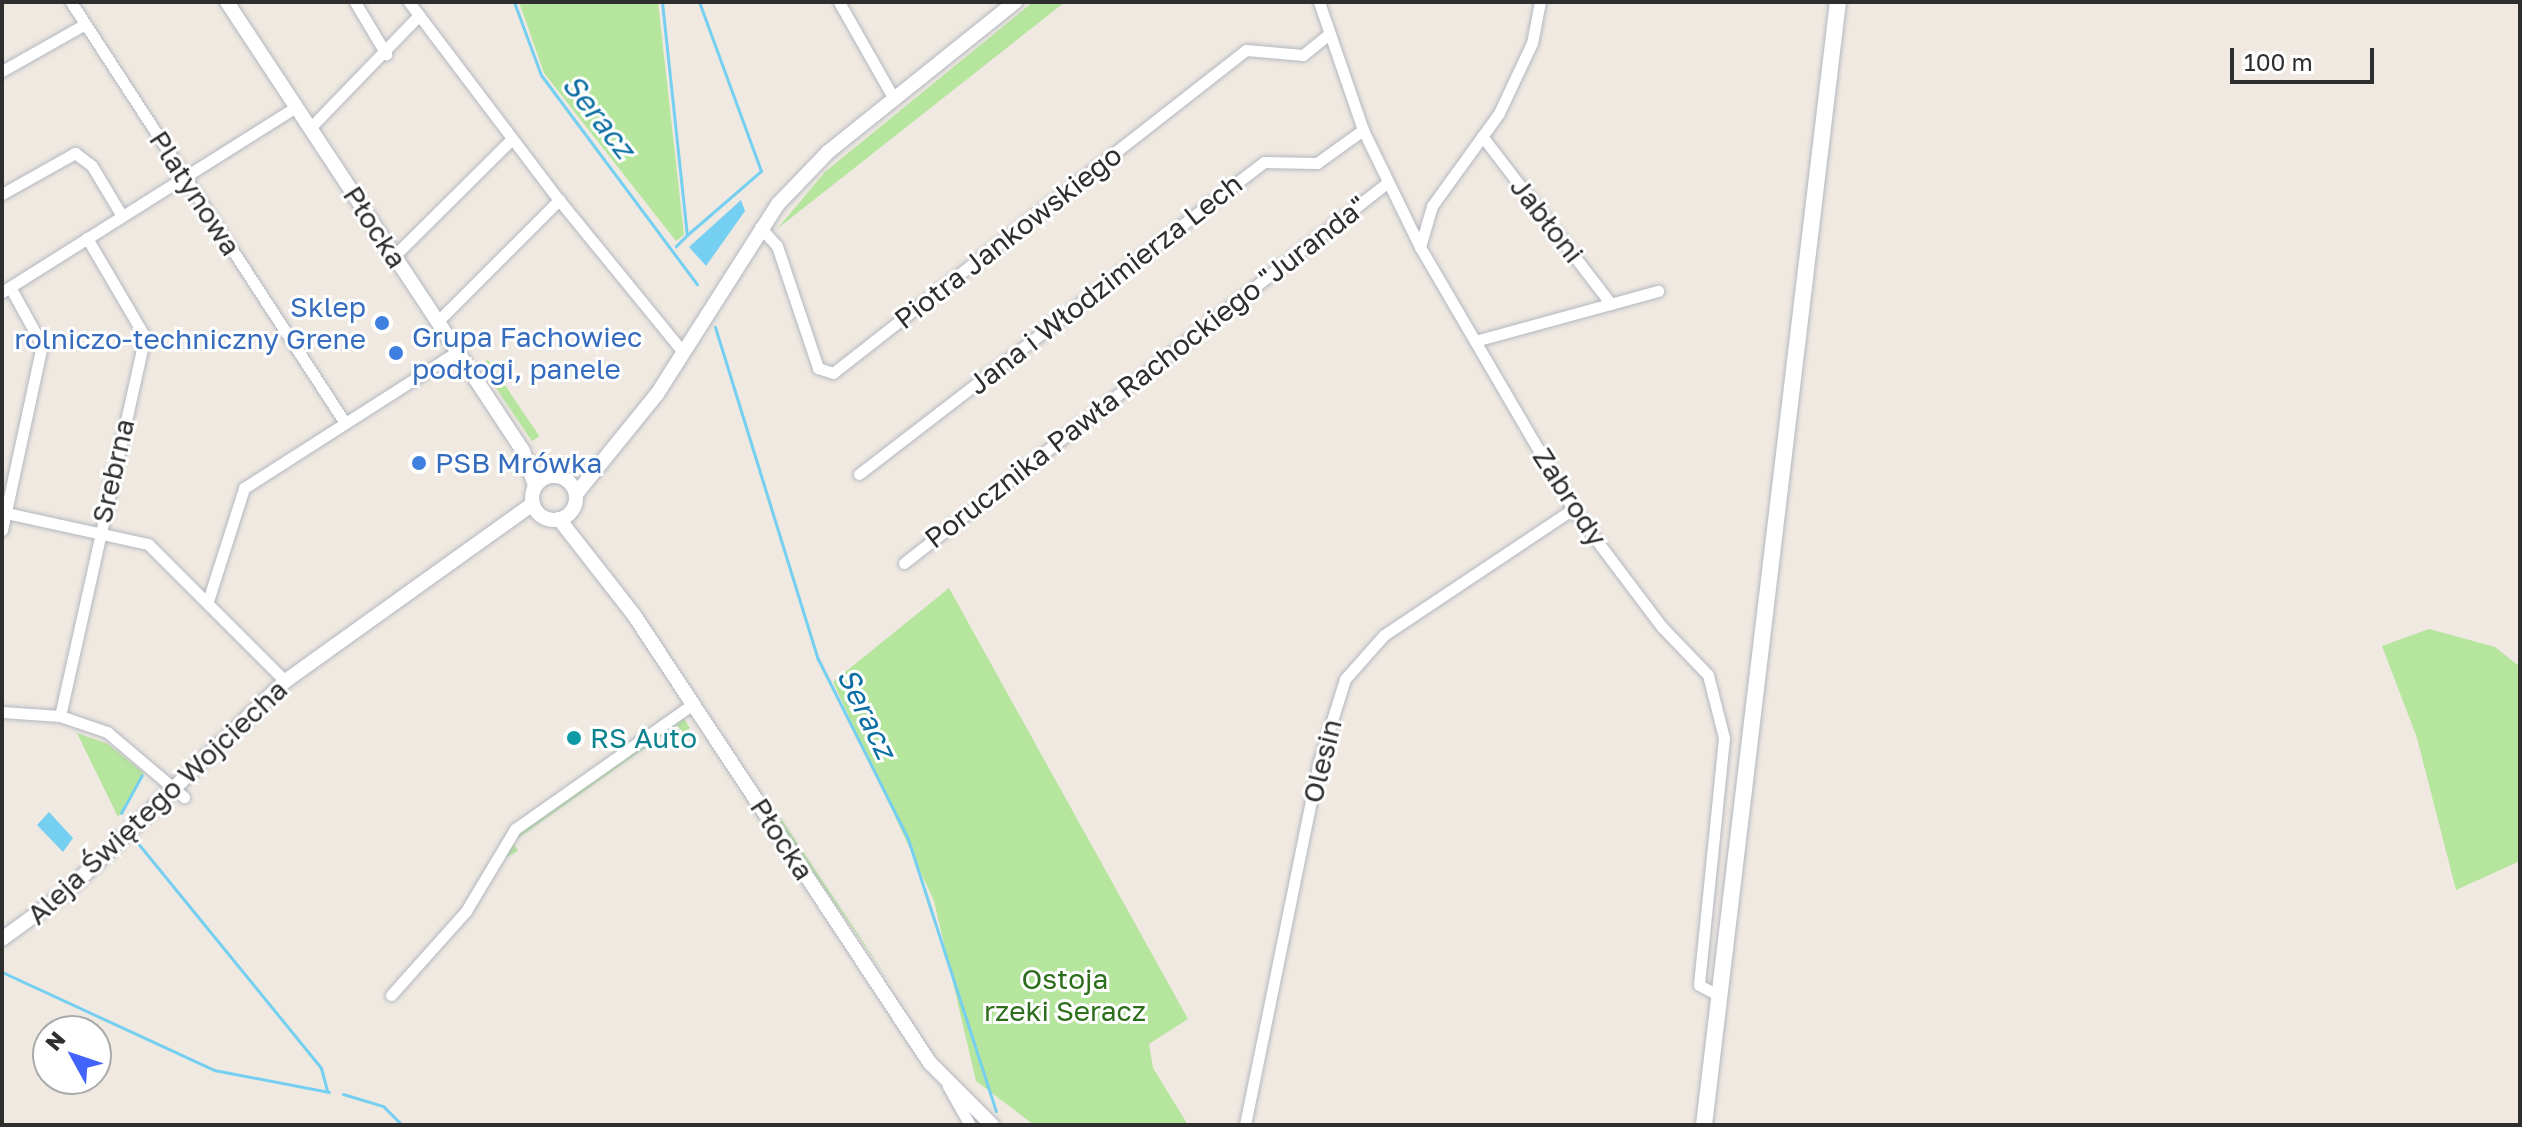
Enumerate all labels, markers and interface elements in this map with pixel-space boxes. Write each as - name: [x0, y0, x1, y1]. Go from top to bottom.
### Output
- scale bar: [2234, 32, 2378, 82]
- text: 100 m: [2244, 47, 2313, 76]
- water label: Seracz: [555, 67, 643, 165]
- street label: Platynowa: [142, 124, 248, 262]
- street label: Piotra Jankowskiego: [888, 138, 1128, 336]
- street label: Jana i Włodzimierza Lech: [961, 167, 1249, 401]
- street label: Jabłoni: [1503, 170, 1591, 270]
- street label: Płocka: [336, 180, 414, 274]
- street label: Porucznika Pawła Rachockiego "Juranda": [918, 189, 1374, 555]
- place label: Sklep rolniczo-techniczny Grene: [14, 290, 366, 356]
- marker: Sklep rolniczo-techniczny Grene: [373, 314, 391, 332]
- place label: Grupa Fachowiec podłogi, panele: [412, 320, 642, 386]
- marker: Grupa Fachowiec podłogi, panele: [387, 344, 405, 362]
- street label: Srebrna: [85, 416, 141, 526]
- street label: Zabrody: [1526, 442, 1614, 552]
- place label: PSB Mrówka: [435, 446, 602, 480]
- marker: PSB Mrówka: [410, 454, 428, 472]
- water label: Seracz: [830, 662, 904, 764]
- street label: Aleja Świętego Wojciecha: [20, 673, 294, 931]
- street label: Olesin: [1295, 716, 1349, 806]
- place label: RS Auto: [590, 721, 697, 755]
- marker: RS Auto: [565, 729, 583, 747]
- street label: Płocka: [743, 792, 821, 886]
- park label: Ostoja rzeki Seracz: [984, 962, 1146, 1028]
- north arrow: [32, 1015, 112, 1095]
- text: N: [39, 1025, 70, 1056]

